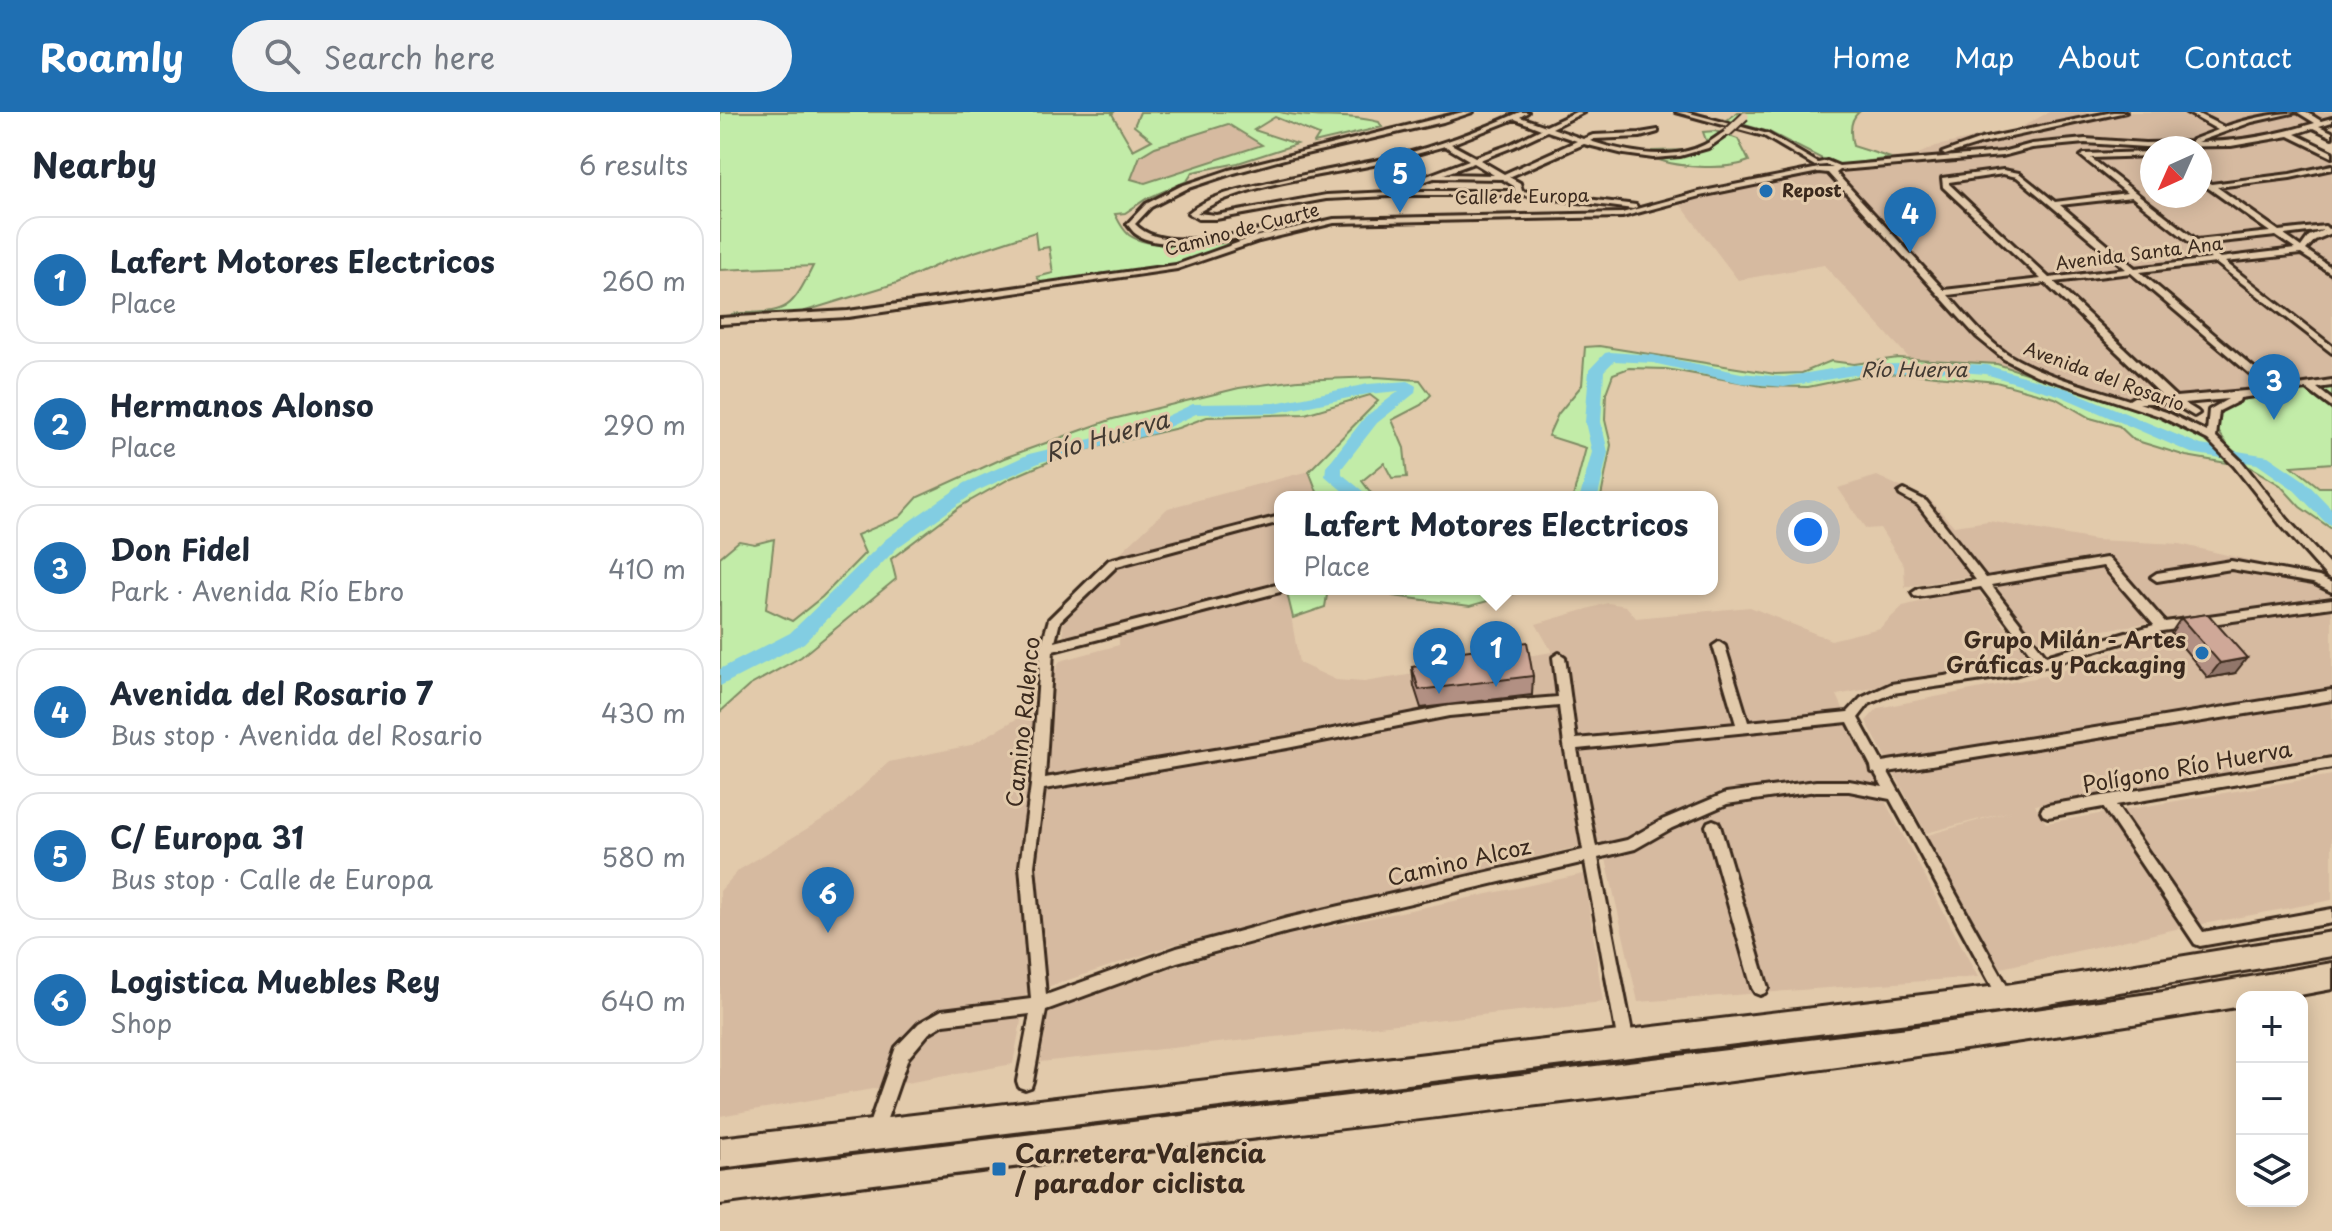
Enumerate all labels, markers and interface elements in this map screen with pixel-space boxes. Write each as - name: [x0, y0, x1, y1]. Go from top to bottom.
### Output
- search box: [232, 20, 792, 92]
- text: Roamly: [40, 28, 184, 85]
- icon: search: [260, 34, 304, 78]
- text: Search here: [324, 34, 495, 79]
- text: Home: [1832, 35, 1910, 78]
- text: Map: [1954, 35, 2014, 78]
- text: About: [2058, 35, 2140, 78]
- text: Contact: [2184, 35, 2292, 78]
- north arrow: [2140, 136, 2212, 208]
- text: Nearby: [32, 138, 157, 190]
- text: 6 results: [579, 145, 688, 184]
- pin: 5: [1374, 147, 1426, 213]
- place label: Repost: [1782, 176, 1842, 203]
- street label: Calle de Europa: [1454, 181, 1590, 210]
- marker: Repost: [1757, 182, 1775, 200]
- pin: 4: [1884, 187, 1936, 253]
- street label: Camino de Cuarte: [1161, 195, 1322, 262]
- street label: Avenida Santa Ana: [2054, 229, 2225, 276]
- text: Lafert Motores Electricos: [110, 238, 495, 283]
- text: 1: [54, 261, 66, 300]
- text: 260 m: [602, 261, 686, 300]
- text: Place: [110, 283, 176, 322]
- street label: Avenida del Rosario: [2021, 334, 2188, 417]
- water label: Río Huerva: [1861, 354, 1968, 384]
- pin: 3: [2248, 354, 2300, 420]
- text: Hermanos Alonso: [110, 382, 374, 427]
- water label: Río Huerva: [1040, 400, 1173, 470]
- text: 2: [51, 405, 69, 444]
- text: 290 m: [603, 405, 686, 444]
- text: Place: [110, 427, 176, 466]
- popup: [1274, 491, 1718, 595]
- text: Lafert Motores Electricos: [1304, 501, 1688, 546]
- your location: [1788, 512, 1828, 552]
- text: Don Fidel: [110, 526, 250, 571]
- text: Place: [1304, 546, 1370, 585]
- text: 3: [51, 549, 69, 588]
- text: 410 m: [608, 549, 686, 588]
- text: Park · Avenida Río Ebro: [110, 571, 404, 610]
- pin: 1: [1470, 621, 1522, 687]
- place label: Grupo Milán - Artes Gráficas y Packaging: [1946, 622, 2186, 680]
- pin: 2: [1413, 628, 1465, 694]
- street label: Camino Ralenco: [996, 635, 1047, 809]
- marker: Grupo Milán - Artes Gráficas y Packaging: [2193, 644, 2211, 662]
- text: Avenida del Rosario 7: [110, 670, 433, 715]
- text: 4: [51, 693, 69, 732]
- text: 430 m: [601, 693, 686, 732]
- text: Bus stop · Avenida del Rosario: [110, 715, 483, 754]
- street label: Polígono Río Huerva: [2079, 731, 2295, 800]
- text: C/ Europa 31: [110, 814, 304, 859]
- street label: Camino Alcoz: [1384, 828, 1534, 893]
- text: 5: [52, 837, 68, 876]
- text: 580 m: [601, 837, 686, 876]
- text: Bus stop · Calle de Europa: [110, 859, 433, 898]
- pin: 6: [802, 867, 854, 933]
- text: Logistica Muebles Rey: [110, 958, 440, 1003]
- text: 6: [51, 981, 69, 1020]
- text: 640 m: [600, 981, 686, 1020]
- map controls: [2236, 991, 2308, 1207]
- button: +: [2236, 991, 2308, 1063]
- text: Shop: [110, 1003, 172, 1042]
- button: −: [2236, 1063, 2308, 1135]
- place label: Carretera Valencia / parador ciclista: [1014, 1133, 1267, 1202]
- button: layers: [2236, 1135, 2308, 1207]
- marker: Carretera Valencia / parador ciclista: [990, 1160, 1008, 1178]

